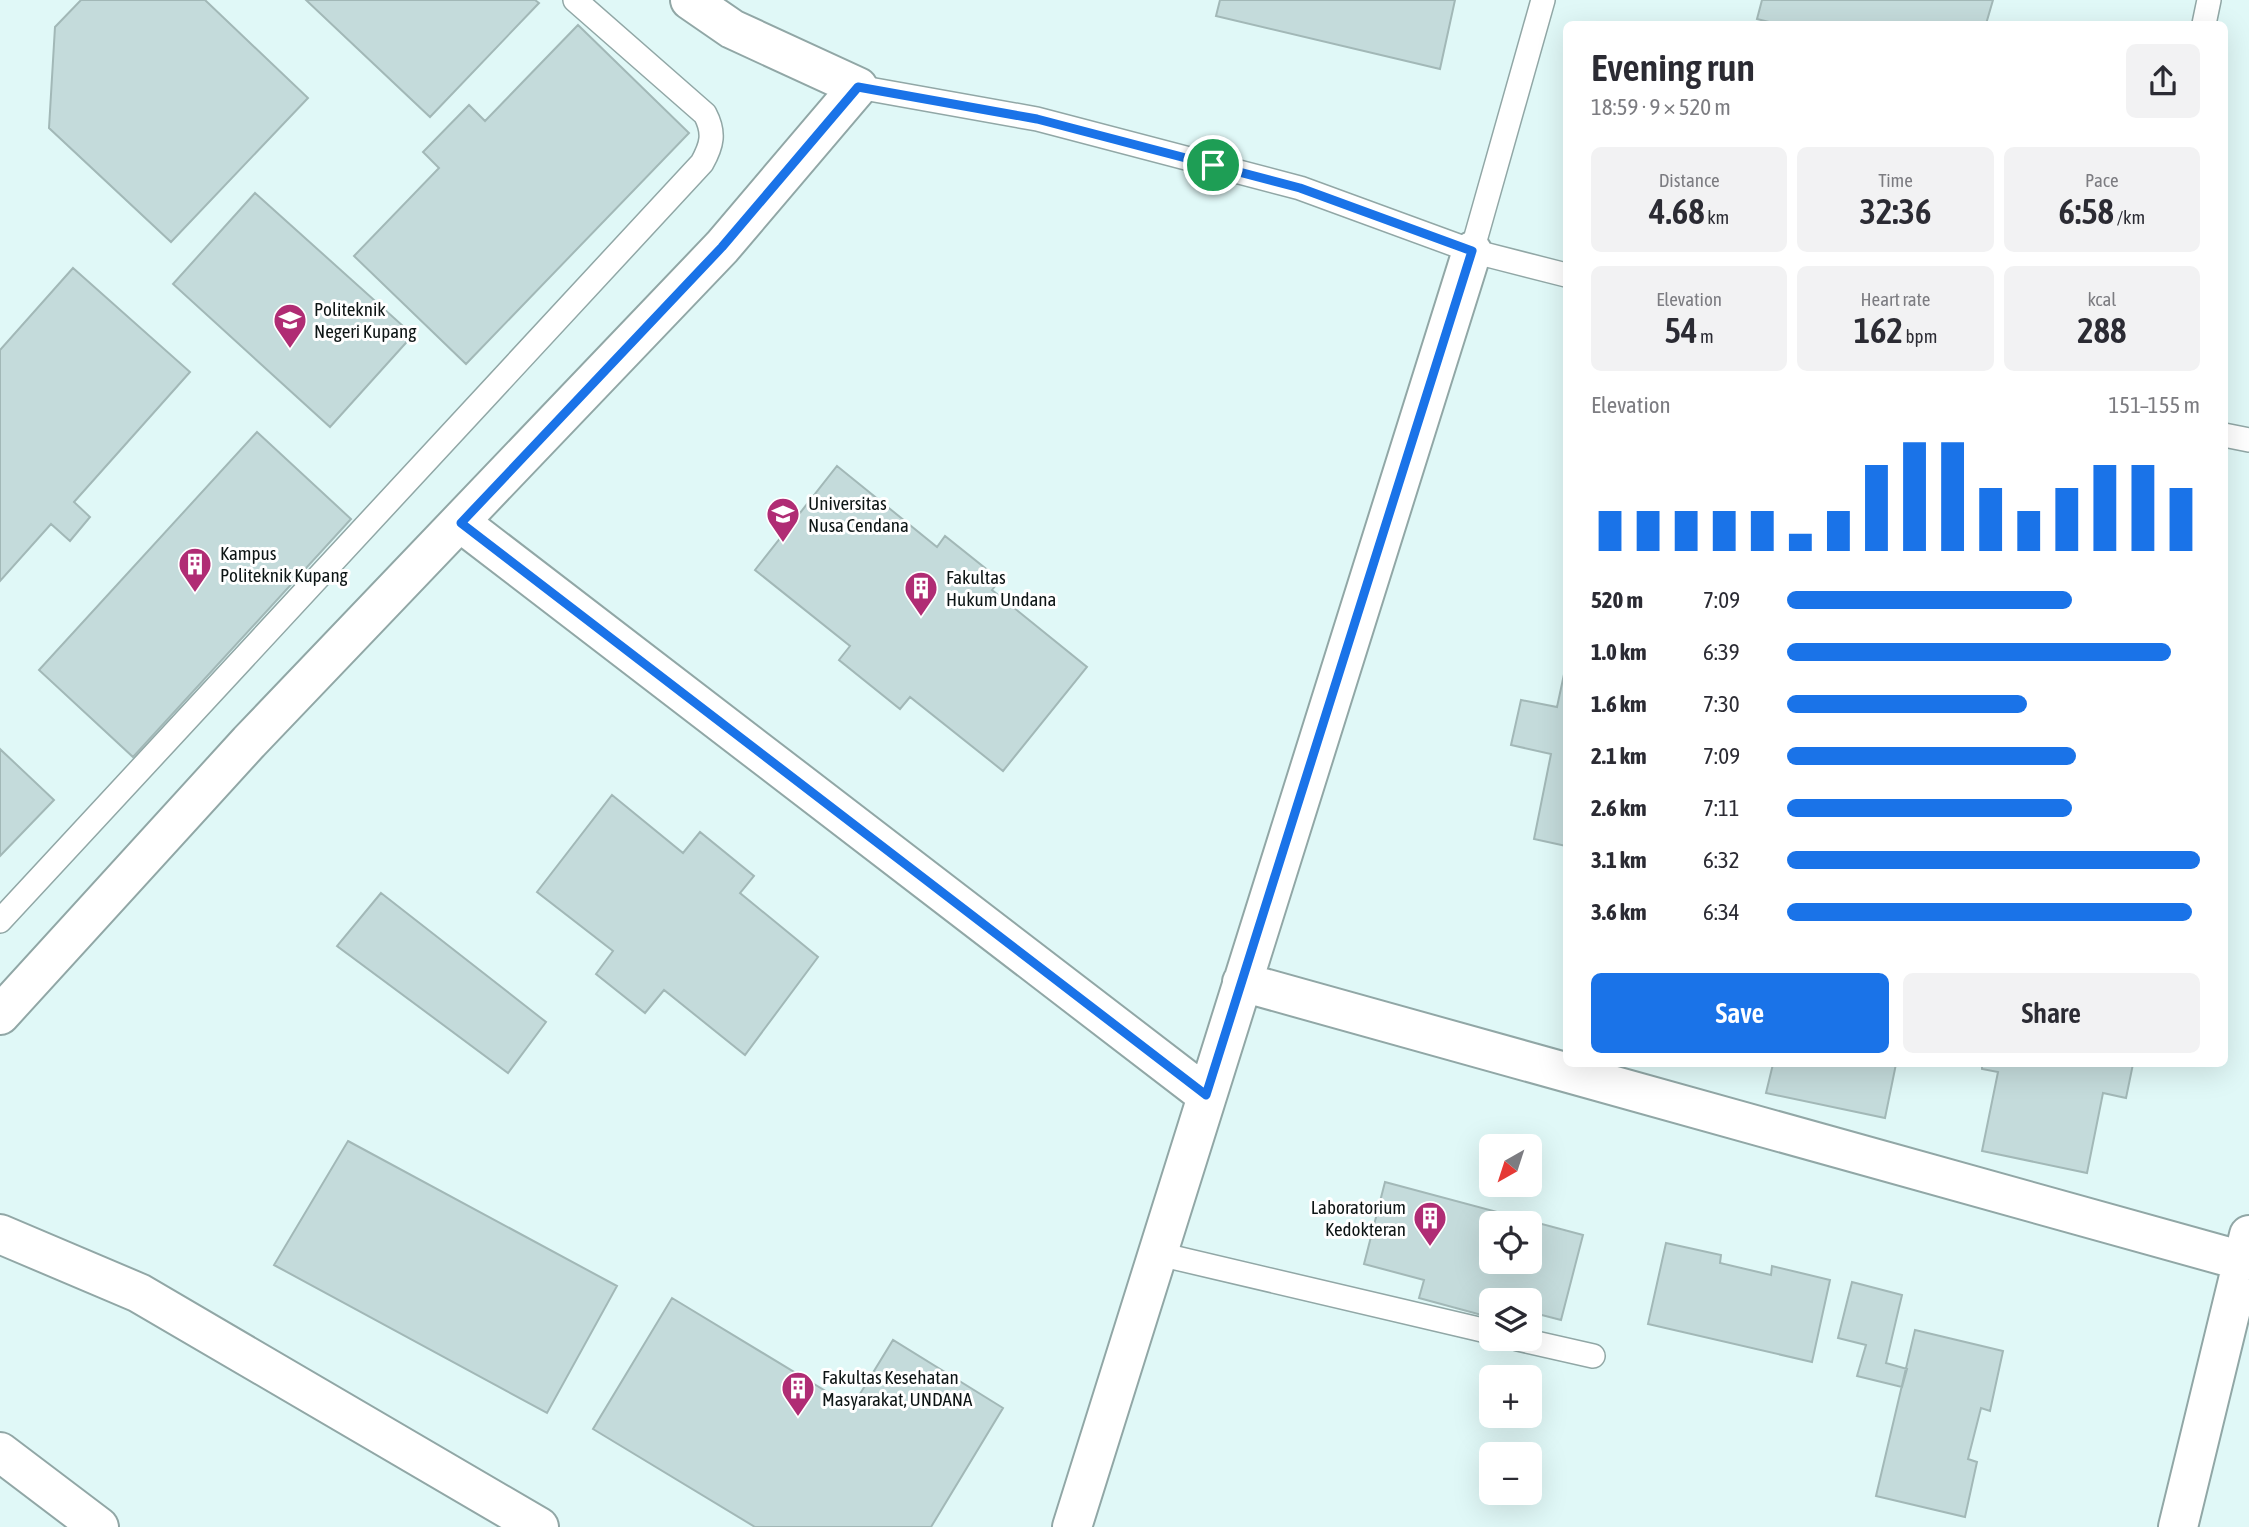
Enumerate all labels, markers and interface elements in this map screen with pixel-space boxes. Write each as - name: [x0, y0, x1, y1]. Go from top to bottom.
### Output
- button: share: [2126, 44, 2200, 118]
- text: Evening run: [1591, 46, 1755, 89]
- text: 18:59 · 9 × 520 m: [1591, 94, 1731, 120]
- pin: [1183, 135, 1243, 195]
- icon: arrive: [1194, 146, 1232, 184]
- text: Distance: [1659, 169, 1720, 191]
- text: Time: [1878, 169, 1913, 191]
- text: Pace: [2085, 169, 2119, 191]
- text: 4.68: [1649, 191, 1705, 231]
- text: 32:36: [1859, 191, 1932, 231]
- text: 6:58: [2058, 191, 2114, 231]
- text: km: [1705, 206, 1729, 228]
- text: /km: [2114, 206, 2145, 228]
- text: Elevation: [1656, 288, 1722, 310]
- text: Heart rate: [1861, 288, 1930, 310]
- text: kcal: [2087, 288, 2116, 310]
- place label: Politeknik Negeri Kupang: [314, 298, 417, 342]
- school or university icon: Politeknik Negeri Kupang: [271, 301, 309, 350]
- text: 54: [1665, 310, 1697, 350]
- text: 162: [1854, 310, 1903, 350]
- text: 288: [2077, 310, 2127, 350]
- text: m: [1697, 325, 1714, 347]
- text: bpm: [1903, 325, 1937, 347]
- text: Elevation: [1591, 392, 1671, 418]
- text: 151–155 m: [2109, 392, 2200, 418]
- place label: Universitas Nusa Cendana: [808, 492, 909, 536]
- school or university icon: Universitas Nusa Cendana: [764, 495, 802, 544]
- place label: Kampus Politeknik Kupang: [220, 542, 349, 586]
- building icon: Kampus Politeknik Kupang: [176, 545, 214, 594]
- place label: Fakultas Hukum Undana: [946, 566, 1056, 610]
- building icon: Fakultas Hukum Undana: [902, 569, 940, 618]
- text: 520 m: [1591, 587, 1643, 613]
- text: 7:09: [1703, 587, 1740, 613]
- text: 1.0 km: [1591, 639, 1647, 665]
- text: 6:39: [1703, 639, 1740, 665]
- text: 1.6 km: [1591, 691, 1647, 717]
- text: 7:30: [1703, 691, 1740, 717]
- text: 2.1 km: [1591, 743, 1647, 769]
- text: 7:09: [1703, 743, 1740, 769]
- text: 2.6 km: [1591, 795, 1647, 821]
- text: 7:11: [1703, 795, 1740, 821]
- text: 3.1 km: [1591, 847, 1647, 873]
- text: 6:32: [1703, 847, 1740, 873]
- text: 3.6 km: [1591, 899, 1647, 925]
- text: 6:34: [1703, 899, 1740, 925]
- button: Save: [1591, 973, 1889, 1053]
- button: Share: [1903, 973, 2200, 1053]
- north arrow: [1479, 1134, 1542, 1197]
- map controls: [1479, 1134, 1542, 1505]
- place label: Laboratorium Kedokteran: [1311, 1196, 1406, 1240]
- building icon: Laboratorium Kedokteran: [1411, 1199, 1449, 1248]
- button: locate: [1479, 1211, 1542, 1274]
- button: layers: [1479, 1288, 1542, 1351]
- button: +: [1479, 1365, 1542, 1428]
- place label: Fakultas Kesehatan Masyarakat, UNDANA: [822, 1366, 973, 1410]
- building icon: Fakultas Kesehatan Masyarakat, UNDANA: [779, 1369, 817, 1418]
- button: −: [1479, 1442, 1542, 1505]

